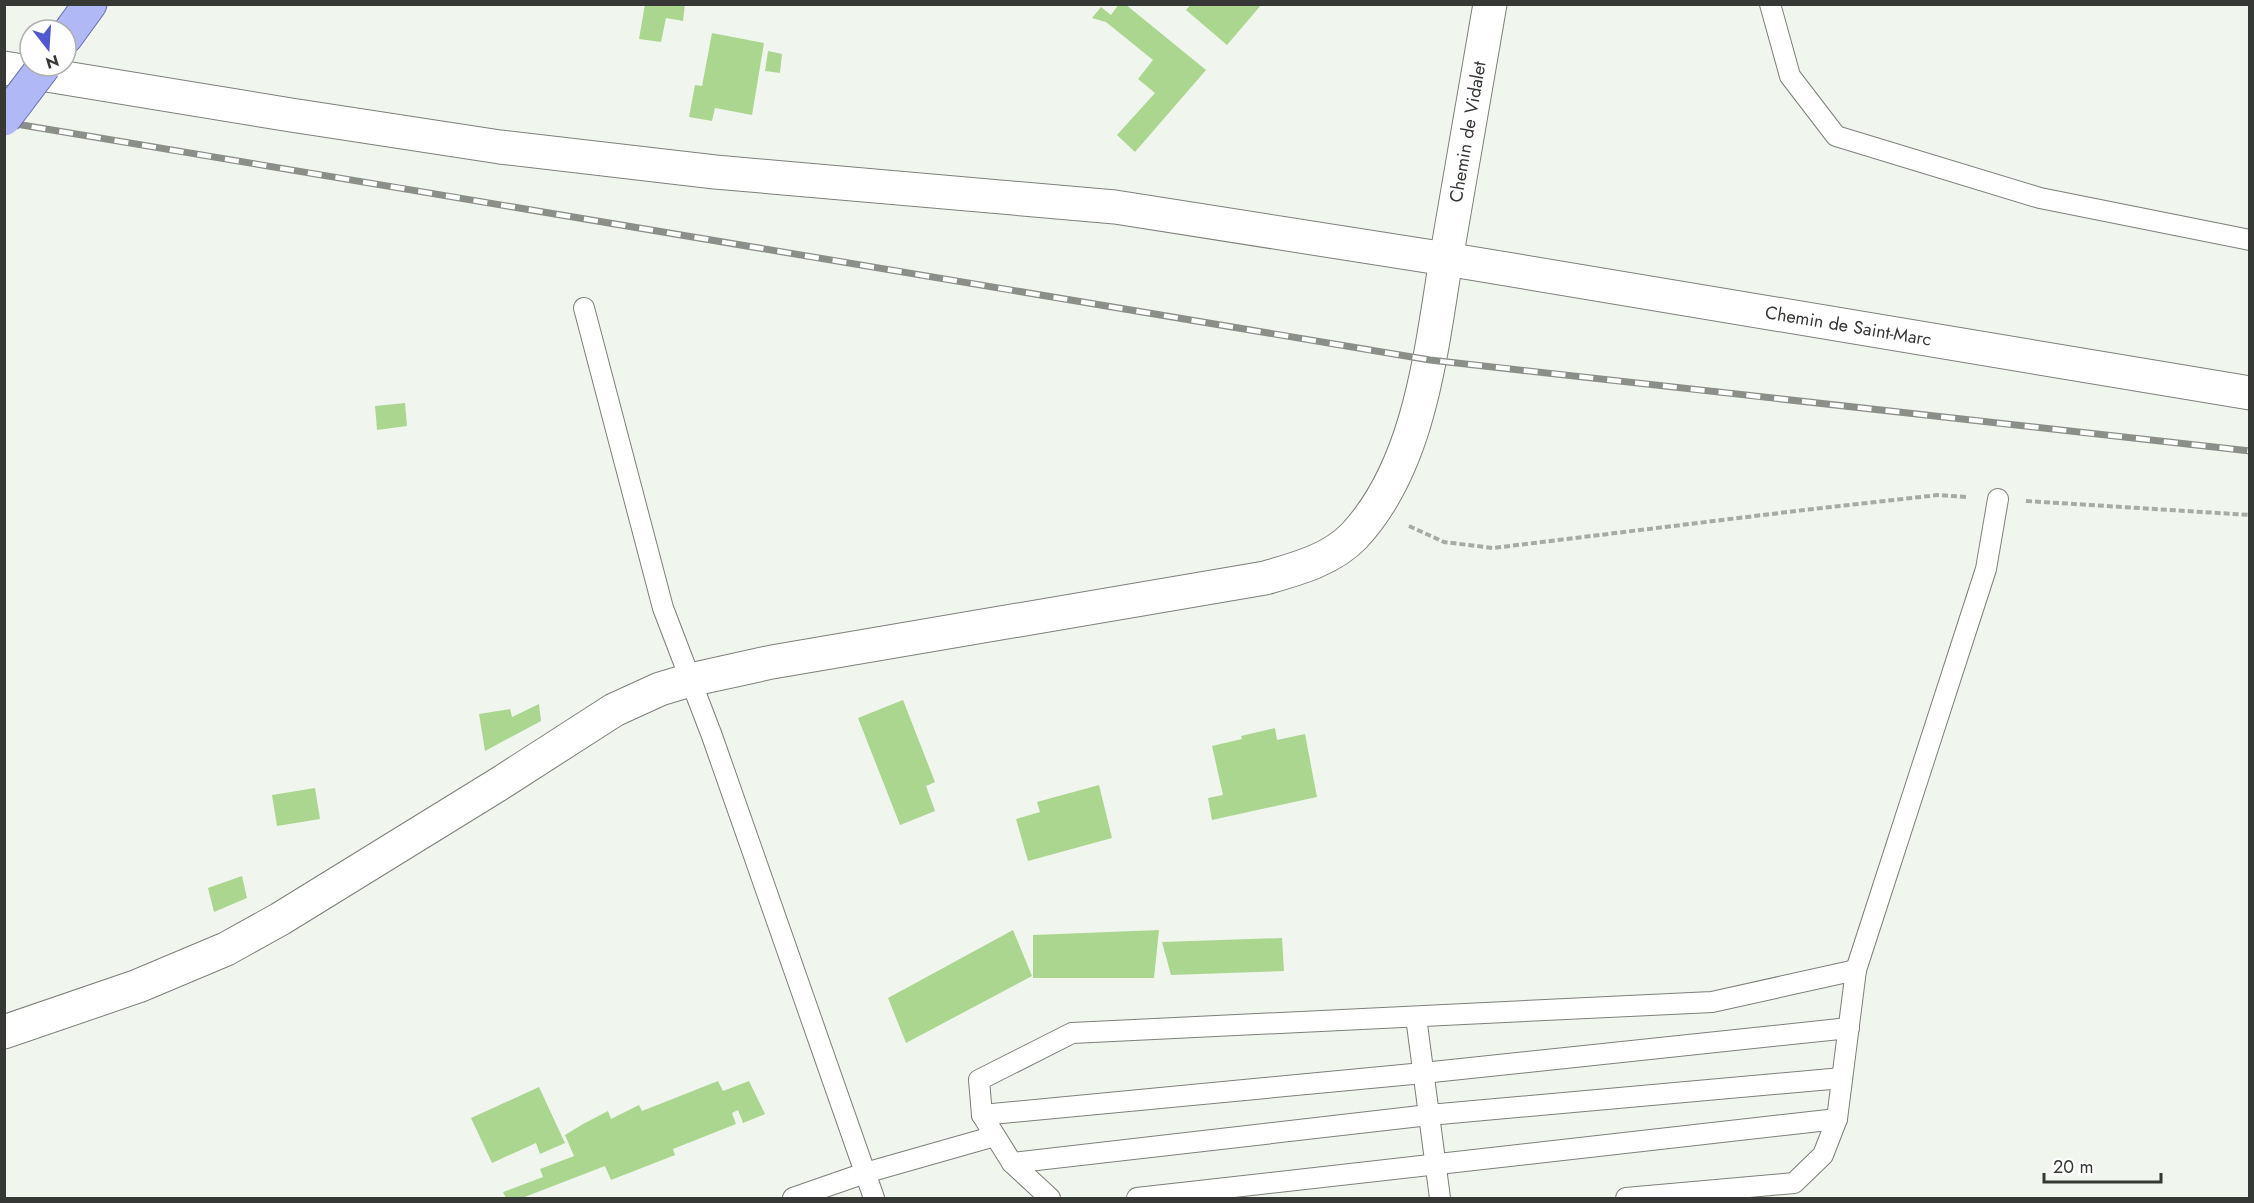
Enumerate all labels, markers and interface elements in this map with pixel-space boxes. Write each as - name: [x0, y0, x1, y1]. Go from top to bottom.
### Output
- north arrow: [18, 18, 78, 78]
- text: N: [43, 49, 62, 75]
- street label: Chemin de Vidalet: [1443, 59, 1493, 204]
- street label: Chemin de Saint-Marc: [1763, 299, 1933, 353]
- scale bar: [2044, 1146, 2161, 1184]
- text: 20 m: [2053, 1154, 2093, 1180]

